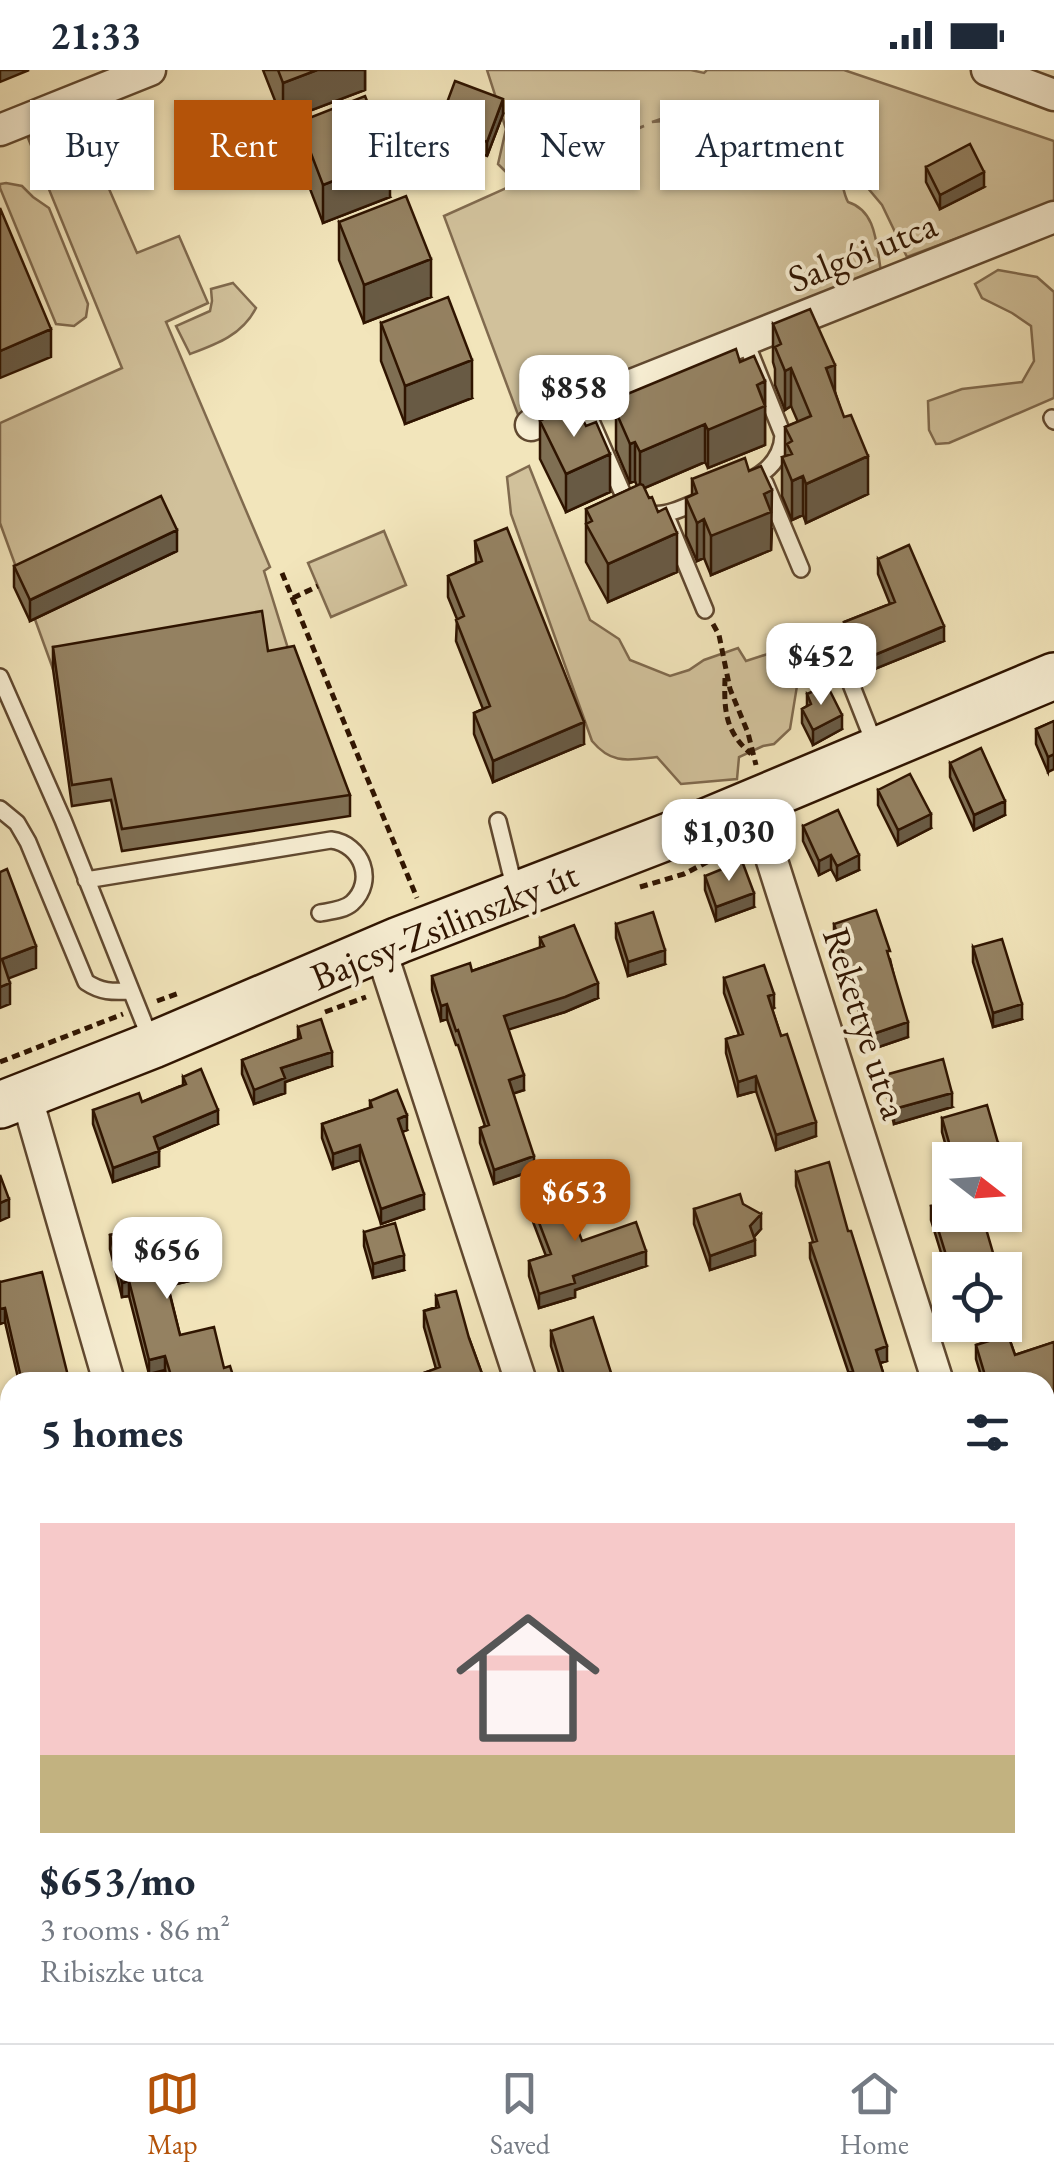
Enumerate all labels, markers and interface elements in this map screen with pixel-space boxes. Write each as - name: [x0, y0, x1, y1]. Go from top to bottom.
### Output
- text: 21:33: [50, 11, 141, 60]
- chip: Buy: [30, 100, 154, 190]
- chip: Rent: [174, 100, 312, 190]
- chip: Filters: [332, 100, 485, 190]
- chip: New: [505, 100, 640, 190]
- chip: Apartment: [660, 100, 879, 190]
- street label: Salgói utca: [780, 199, 944, 303]
- pin: $858: [515, 355, 633, 440]
- text: $858: [541, 366, 607, 408]
- pin: $452: [762, 623, 880, 708]
- text: $452: [788, 634, 854, 676]
- pin: $1,030: [648, 799, 810, 884]
- text: $1,030: [684, 810, 774, 852]
- street label: Bajcsy-Zsilinszky út: [303, 849, 585, 1001]
- street label: Rekettye utca: [812, 921, 920, 1126]
- north arrow: [932, 1142, 1022, 1232]
- map controls: [932, 1142, 1022, 1342]
- pin: $653: [516, 1159, 634, 1244]
- text: $653: [542, 1170, 608, 1212]
- pin: $656: [108, 1217, 226, 1302]
- text: $656: [134, 1228, 200, 1270]
- button: locate: [932, 1252, 1022, 1342]
- text: 5 homes: [40, 1405, 183, 1460]
- icon: filters: [960, 1405, 1015, 1460]
- icon: home: [438, 1588, 618, 1768]
- text: $653/mo: [40, 1853, 196, 1908]
- text: 3 rooms · 86 m²: [40, 1908, 230, 1950]
- text: Ribiszke utca: [40, 1950, 204, 1992]
- tab: Map: [145, 2066, 200, 2162]
- tab: Saved: [490, 2066, 550, 2162]
- tab: Home: [840, 2066, 909, 2162]

